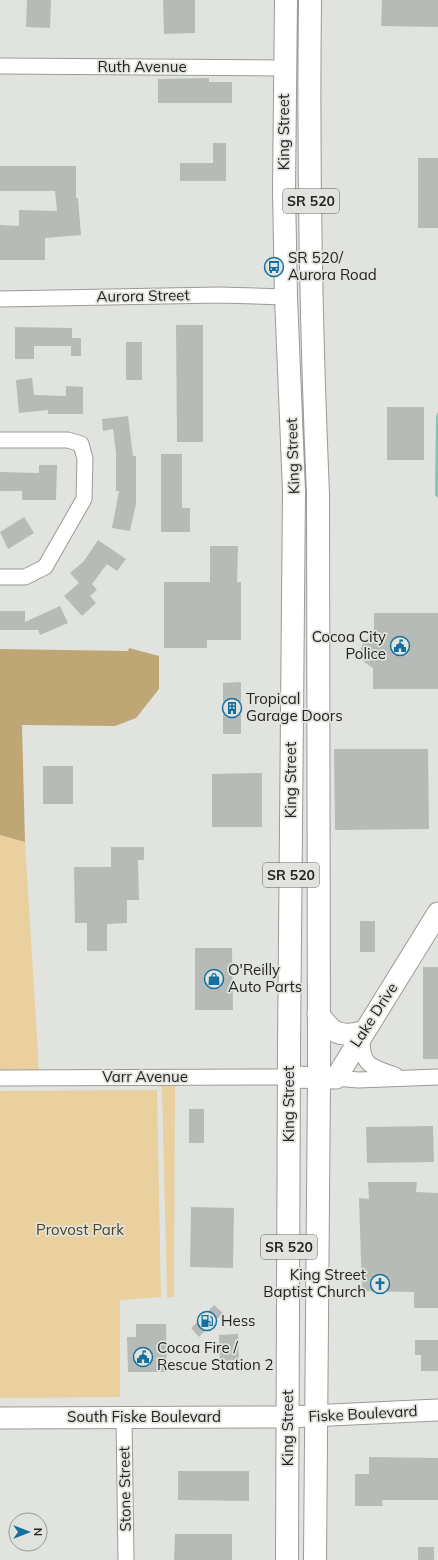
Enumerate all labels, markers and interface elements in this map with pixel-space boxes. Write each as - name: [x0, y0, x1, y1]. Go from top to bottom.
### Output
- street label: Ruth Avenue: [97, 57, 187, 76]
- street label: King Street: [274, 94, 293, 170]
- road number: SR 520: [283, 189, 339, 213]
- place label: SR 520/ Aurora Road: [288, 248, 377, 284]
- bus stop icon: SR 520/ Aurora Road: [263, 256, 285, 278]
- street label: Aurora Street: [96, 285, 190, 306]
- street label: King Street: [282, 418, 303, 494]
- place label: Cocoa City Police: [312, 627, 386, 663]
- public building icon: Cocoa City Police: [389, 635, 411, 657]
- place label: Tropical Garage Doors: [246, 689, 343, 725]
- building icon: Tropical Garage Doors: [221, 697, 243, 719]
- street label: King Street: [281, 742, 300, 818]
- road number: SR 520: [263, 863, 319, 887]
- place label: O'Reilly Auto Parts: [228, 960, 302, 996]
- shop icon: O'Reilly Auto Parts: [203, 968, 225, 990]
- street label: Lake Drive: [346, 979, 401, 1051]
- street label: King Street: [279, 1066, 298, 1142]
- street label: Varr Avenue: [102, 1067, 188, 1086]
- park label: Provost Park: [36, 1220, 124, 1239]
- road number: SR 520: [261, 1235, 317, 1259]
- place label: King Street Baptist Church: [263, 1265, 366, 1301]
- church icon: King Street Baptist Church: [369, 1273, 391, 1295]
- fuel station icon: Hess: [196, 1310, 218, 1332]
- place label: Hess: [221, 1311, 256, 1330]
- place label: Cocoa Fire / Rescue Station 2: [157, 1338, 274, 1374]
- public building icon: Cocoa Fire / Rescue Station 2: [132, 1346, 154, 1368]
- street label: King Street: [278, 1390, 297, 1466]
- street label: Fiske Boulevard: [308, 1401, 418, 1426]
- street label: South Fiske Boulevard: [67, 1407, 221, 1426]
- street label: Stone Street: [114, 1446, 135, 1532]
- north arrow: [8, 1512, 48, 1552]
- text: N: [31, 1528, 45, 1536]

